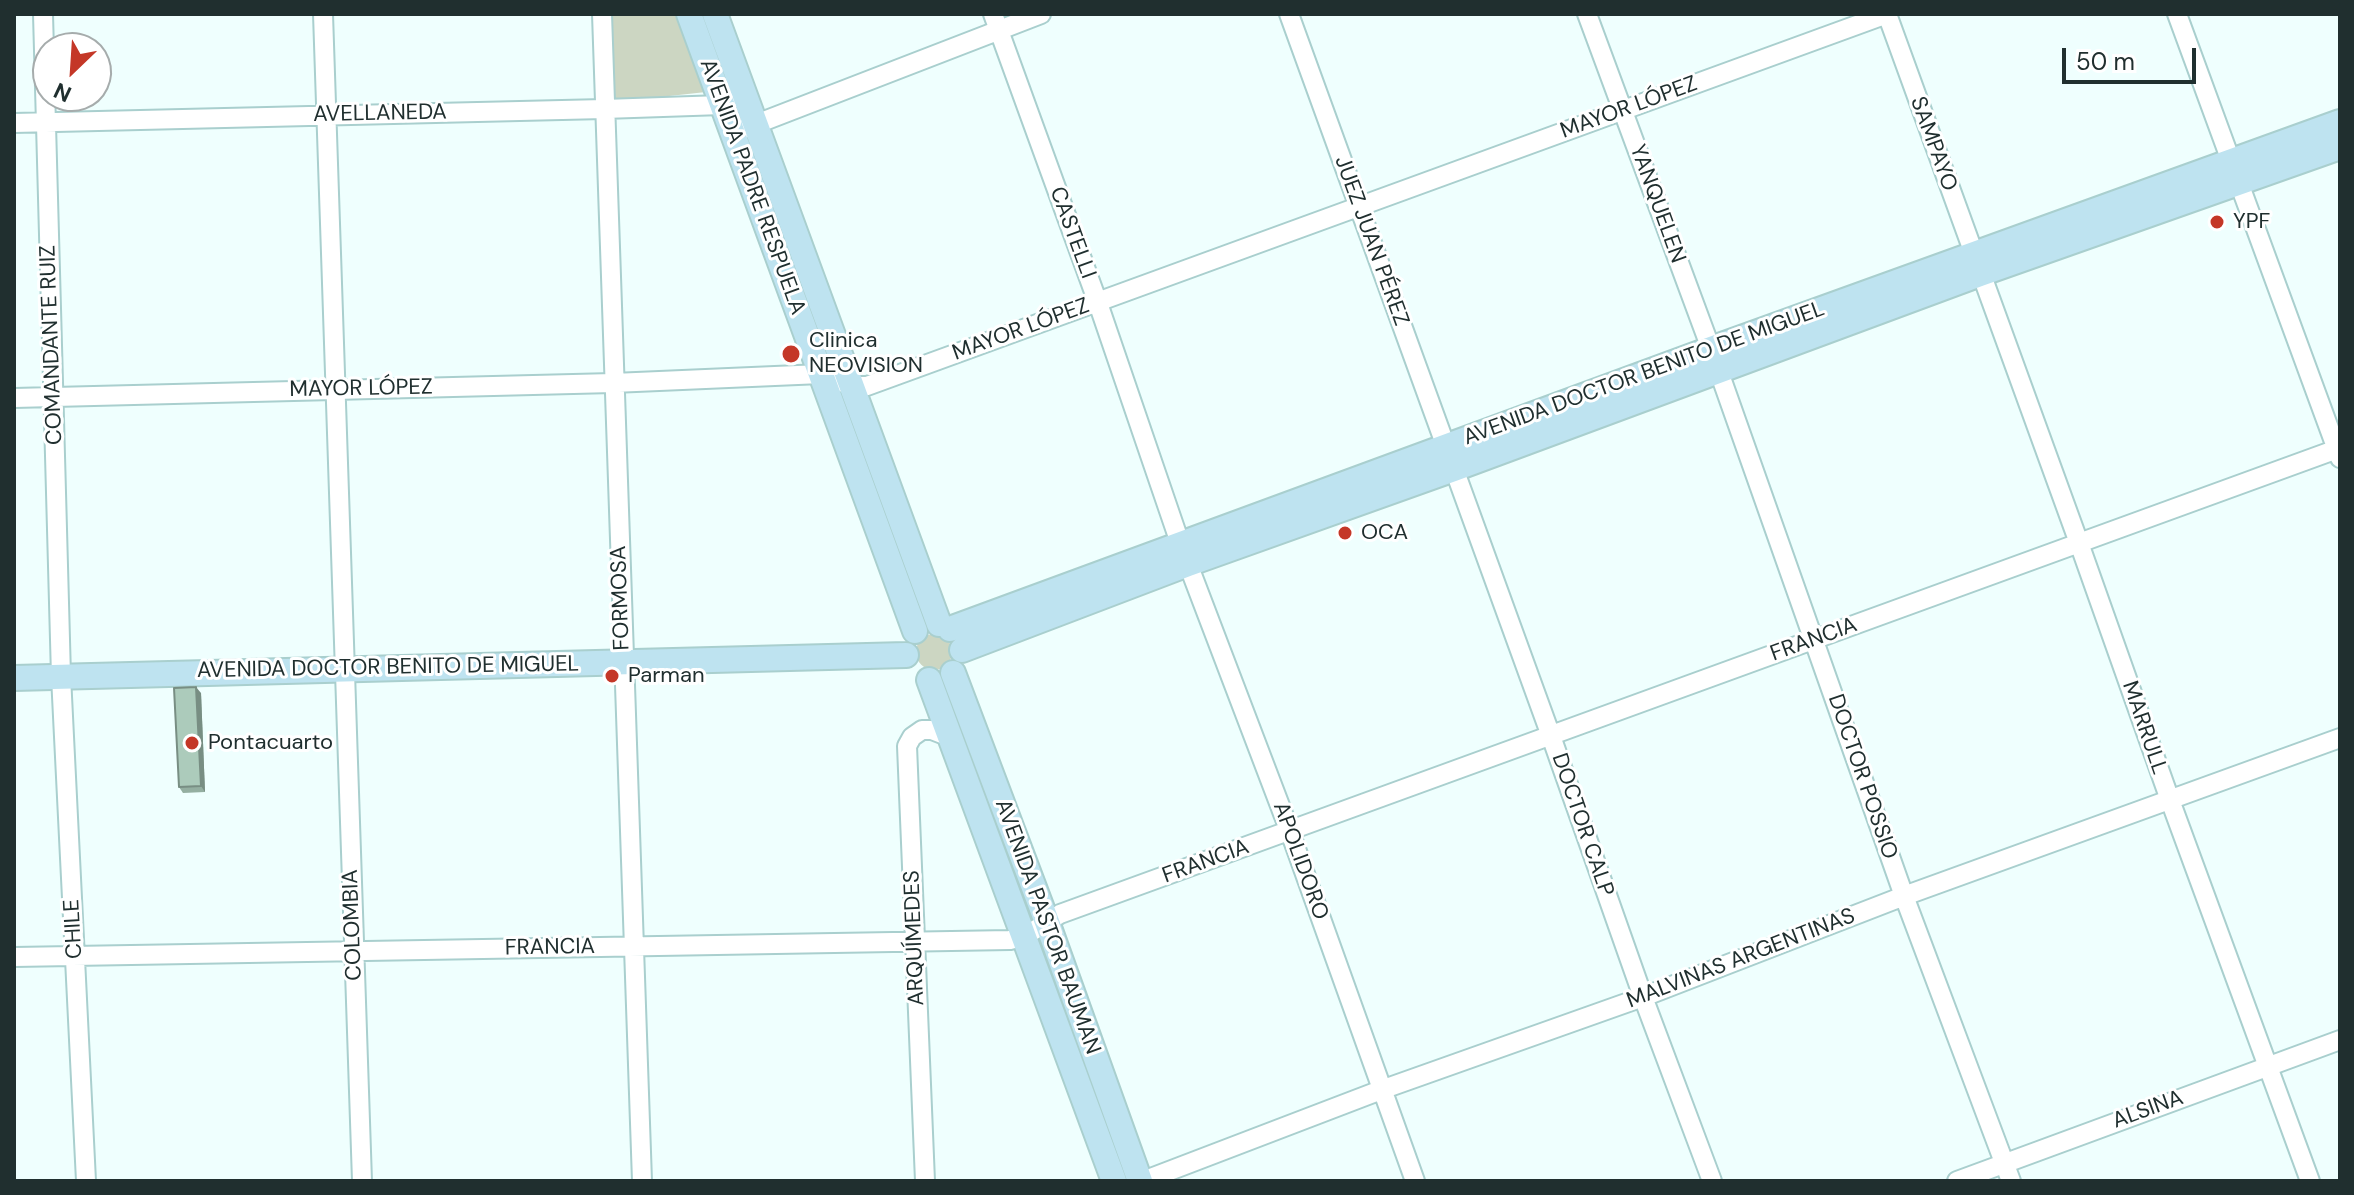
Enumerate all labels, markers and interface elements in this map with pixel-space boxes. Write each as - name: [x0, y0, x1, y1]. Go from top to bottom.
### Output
- north arrow: [32, 32, 112, 112]
- scale bar: [2066, 32, 2200, 82]
- text: 50 m: [2076, 46, 2135, 77]
- street label: AVENIDA PADRE RESPUELA: [693, 55, 811, 319]
- street label: MAYOR LÓPEZ: [1557, 71, 1701, 145]
- text: N: [49, 76, 76, 109]
- street label: SAMPAYO: [1904, 93, 1962, 195]
- street label: AVELLANEDA: [313, 100, 447, 128]
- street label: YANQUELEN: [1623, 141, 1691, 267]
- street label: JUEZ JUAN PÉREZ: [1328, 153, 1414, 329]
- street label: CASTELLI: [1043, 184, 1101, 282]
- place label: YPF: [2233, 209, 2270, 235]
- marker: YPF: [2208, 213, 2226, 231]
- street label: COMANDANTE RUIZ: [35, 245, 69, 445]
- street label: MAYOR LÓPEZ: [949, 293, 1093, 367]
- street label: AVENIDA DOCTOR BENITO DE MIGUEL: [1460, 296, 1828, 452]
- place label: Clinica NEOVISION: [809, 328, 923, 380]
- marker: Clinica NEOVISION: [780, 343, 802, 365]
- street label: MAYOR LÓPEZ: [289, 375, 433, 403]
- place label: OCA: [1361, 520, 1408, 546]
- marker: OCA: [1336, 524, 1354, 542]
- street label: FORMOSA: [606, 545, 636, 651]
- street label: FRANCIA: [1767, 612, 1861, 668]
- street label: AVENIDA DOCTOR BENITO DE MIGUEL: [197, 651, 579, 685]
- place label: Parman: [628, 663, 705, 689]
- marker: Parman: [603, 667, 621, 685]
- street label: MARRULL: [2116, 678, 2172, 778]
- street label: DOCTOR POSSIO: [1821, 691, 1903, 863]
- place label: Pontacuarto: [208, 730, 333, 756]
- marker: Pontacuarto: [183, 734, 201, 752]
- street label: DOCTOR CALP: [1545, 750, 1619, 900]
- street label: AVENIDA PASTOR BAUMAN: [989, 796, 1105, 1058]
- street label: APOLIDORO: [1266, 799, 1334, 923]
- street label: FRANCIA: [1159, 834, 1253, 890]
- street label: COLOMBIA: [338, 869, 368, 981]
- street label: ARQUÍMEDES: [899, 870, 931, 1006]
- street label: CHILE: [59, 898, 89, 960]
- street label: MALVINAS ARGENTINAS: [1623, 903, 1859, 1015]
- street label: FRANCIA: [505, 934, 595, 962]
- street label: ALSINA: [2109, 1085, 2187, 1135]

